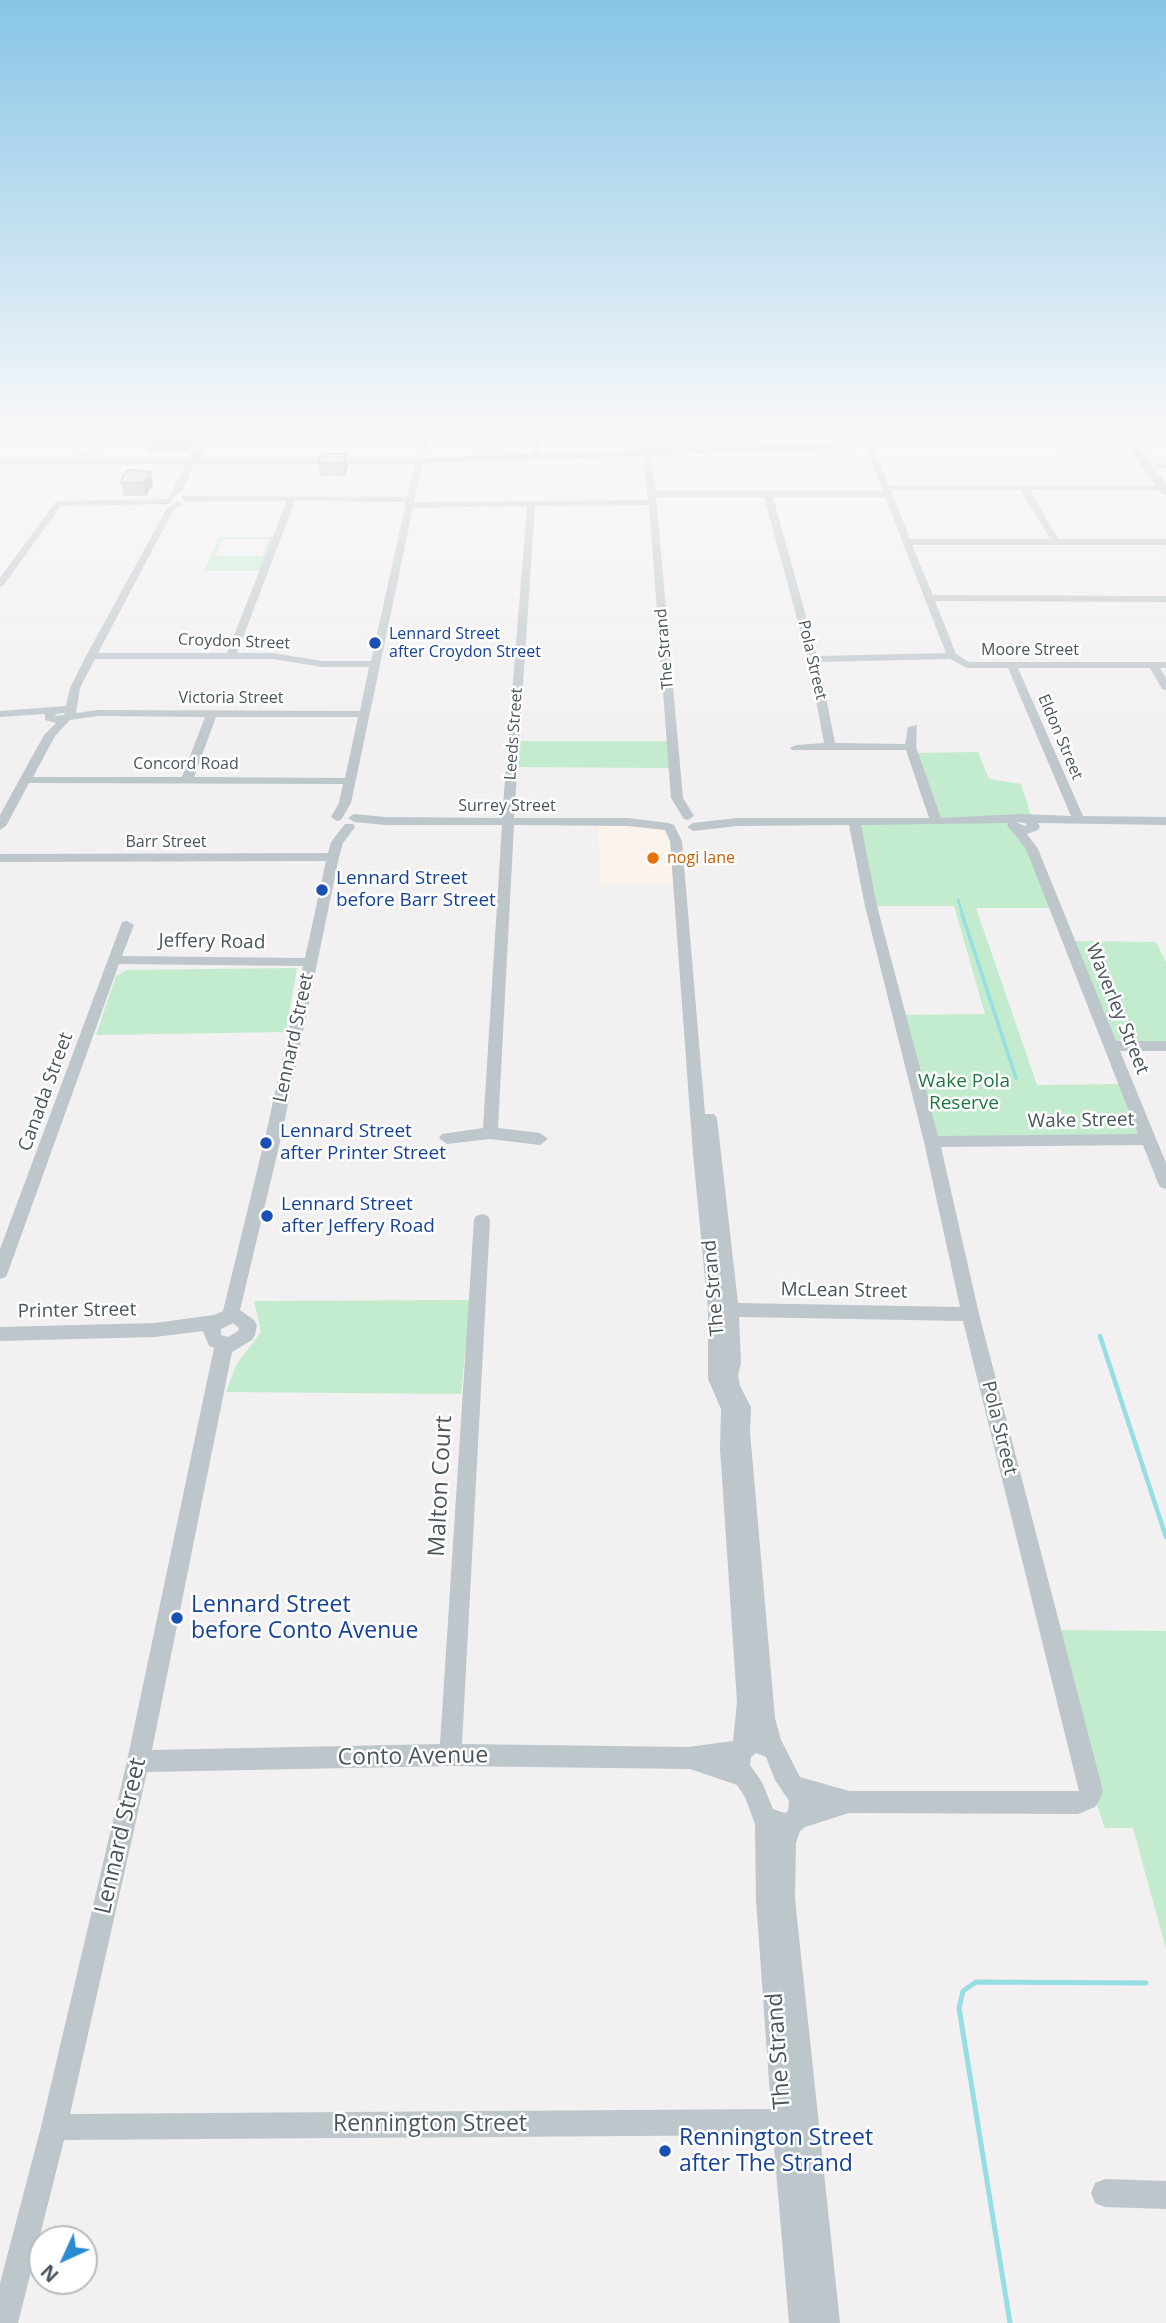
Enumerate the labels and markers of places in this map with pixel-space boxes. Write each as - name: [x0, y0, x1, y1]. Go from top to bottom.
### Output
- place label: Lennard Street after Croydon Street: [389, 624, 541, 662]
- marker: Lennard Street after Croydon Street: [367, 635, 383, 651]
- place label: nogi lane: [667, 848, 735, 868]
- marker: nogi lane: [645, 850, 661, 866]
- place label: Lennard Street before Barr Street: [336, 868, 496, 912]
- marker: Lennard Street before Barr Street: [314, 882, 330, 898]
- place label: Lennard Street after Printer Street: [280, 1121, 446, 1165]
- marker: Lennard Street after Printer Street: [258, 1135, 274, 1151]
- place label: Lennard Street after Jeffery Road: [281, 1194, 435, 1238]
- marker: Lennard Street after Jeffery Road: [259, 1208, 275, 1224]
- place label: Lennard Street before Conto Avenue: [191, 1591, 418, 1645]
- marker: Lennard Street before Conto Avenue: [169, 1610, 185, 1626]
- place label: Rennington Street after The Strand: [679, 2124, 873, 2178]
- marker: Rennington Street after The Strand: [657, 2143, 673, 2159]

